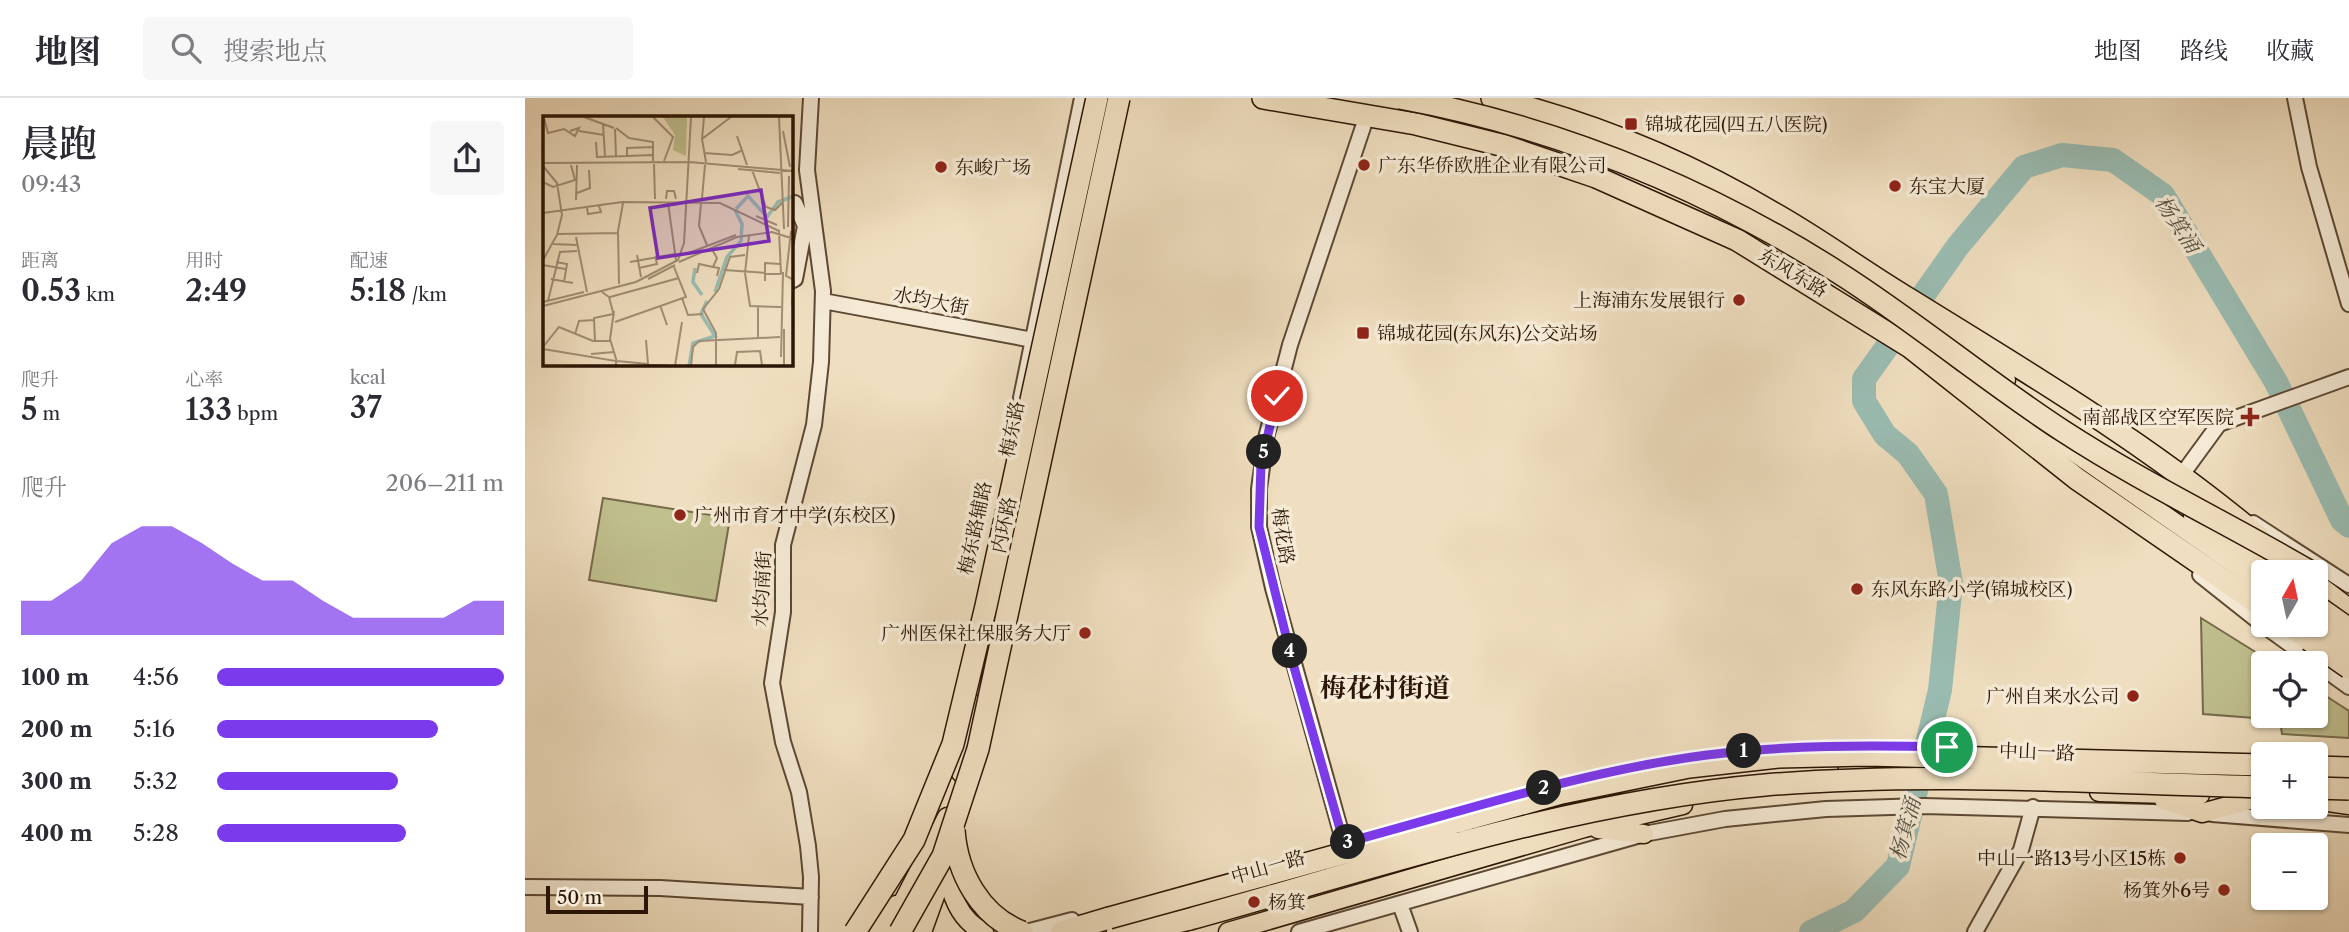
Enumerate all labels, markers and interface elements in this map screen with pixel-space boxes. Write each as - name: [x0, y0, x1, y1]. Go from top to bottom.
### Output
- search box: [143, 17, 633, 80]
- icon: search: [167, 29, 205, 67]
- text: 地图: [35, 31, 101, 72]
- text: 搜索地点: [223, 35, 327, 67]
- text: 地图: [2094, 36, 2142, 65]
- text: 路线: [2180, 36, 2228, 65]
- text: 收藏: [2266, 36, 2314, 65]
- place label: 锦城花园(四五八医院): [1645, 113, 1828, 136]
- inset map: [543, 116, 793, 366]
- marker: 锦城花园(四五八医院): [1623, 116, 1639, 132]
- text: 晨跑: [21, 120, 97, 167]
- button: share: [430, 121, 504, 195]
- place label: 广东华侨欧胜企业有限公司: [1378, 154, 1606, 177]
- place label: 东峻广场: [955, 156, 1031, 179]
- marker: 广东华侨欧胜企业有限公司: [1356, 157, 1372, 173]
- marker: 东峻广场: [933, 159, 949, 175]
- text: 09:43: [21, 170, 81, 198]
- place label: 东宝大厦: [1909, 175, 1985, 198]
- marker: 东宝大厦: [1887, 178, 1903, 194]
- water label: 杨箕涌: [2150, 191, 2207, 259]
- street label: 东风东路: [1754, 244, 1832, 302]
- text: 距离: [21, 249, 59, 272]
- text: 用时: [185, 249, 223, 272]
- text: 配速: [350, 249, 388, 272]
- text: 0.53: [21, 272, 81, 309]
- text: 2:49: [185, 272, 247, 309]
- text: 5:18: [350, 272, 406, 309]
- street label: 水均大街: [891, 282, 971, 320]
- text: km: [81, 283, 115, 306]
- text: /km: [406, 283, 447, 306]
- place label: 上海浦东发展银行: [1573, 289, 1725, 312]
- marker: 上海浦东发展银行: [1731, 292, 1747, 308]
- place label: 锦城花园(东风东)公交站场: [1377, 322, 1598, 345]
- marker: 锦城花园(东风东)公交站场: [1355, 325, 1371, 341]
- text: kcal: [350, 366, 386, 389]
- pin: [1247, 366, 1307, 426]
- text: 爬升: [21, 368, 59, 391]
- text: 心率: [185, 368, 223, 391]
- icon: check: [1258, 377, 1296, 415]
- text: 37: [350, 389, 382, 426]
- text: 5: [21, 391, 37, 428]
- text: 133: [185, 391, 232, 428]
- street label: 梅东路: [995, 399, 1029, 459]
- text: m: [37, 402, 60, 425]
- text: bpm: [232, 402, 278, 425]
- place label: 南部战区空军医院: [2082, 406, 2234, 429]
- marker: 南部战区空军医院: [2240, 407, 2260, 427]
- pin: 5: [1247, 434, 1281, 470]
- text: 5: [1258, 440, 1269, 463]
- text: 206–211 m: [386, 469, 504, 497]
- text: 爬升: [21, 473, 67, 501]
- street label: 梅东路辅路: [954, 479, 996, 577]
- street label: 内环路: [987, 495, 1021, 555]
- place label: 广州市育才中学(东校区): [694, 504, 896, 527]
- street label: 梅花路: [1267, 506, 1299, 566]
- marker: 广州市育才中学(东校区): [672, 507, 688, 523]
- street label: 水均南街: [749, 550, 775, 628]
- north arrow: [2251, 560, 2327, 637]
- map controls: [2251, 560, 2328, 910]
- place label: 东风东路小学(锦城校区): [1871, 578, 2073, 601]
- marker: 东风东路小学(锦城校区): [1849, 581, 1865, 597]
- place label: 广州医保社保服务大厅: [881, 622, 1071, 645]
- marker: 广州医保社保服务大厅: [1077, 625, 1093, 641]
- pin: 4: [1273, 634, 1307, 668]
- text: 4: [1284, 639, 1295, 662]
- button: locate: [2251, 651, 2328, 728]
- text: 100 m: [21, 663, 89, 691]
- text: 4:56: [133, 663, 179, 691]
- district label: 梅花村街道: [1320, 672, 1450, 704]
- place label: 广州自来水公司: [1986, 685, 2119, 708]
- marker: 广州自来水公司: [2125, 688, 2141, 704]
- text: 200 m: [21, 715, 93, 743]
- text: 5:16: [133, 715, 175, 743]
- pin: [1917, 717, 1977, 777]
- icon: arrive: [1928, 728, 1966, 766]
- pin: 1: [1727, 734, 1761, 768]
- text: 1: [1739, 739, 1748, 762]
- street label: 中山一路: [1999, 739, 2075, 765]
- button: +: [2251, 742, 2328, 819]
- text: 300 m: [21, 767, 92, 795]
- text: 5:32: [133, 767, 178, 795]
- pin: 2: [1527, 770, 1561, 806]
- text: 2: [1538, 776, 1549, 799]
- water label: 杨箕涌: [1885, 793, 1926, 863]
- text: 400 m: [21, 819, 93, 847]
- text: 5:28: [133, 819, 179, 847]
- pin: 3: [1331, 824, 1365, 860]
- text: 3: [1342, 830, 1353, 853]
- button: −: [2251, 833, 2328, 910]
- street label: 中山一路: [1228, 845, 1308, 889]
- place label: 中山一路13号小区15栋: [1977, 847, 2166, 870]
- marker: 中山一路13号小区15栋: [2172, 850, 2188, 866]
- place label: 杨箕外6号: [2123, 879, 2210, 902]
- marker: 杨箕外6号: [2216, 882, 2232, 898]
- scale bar: [546, 883, 647, 915]
- text: 50 m: [557, 886, 602, 909]
- place label: 杨箕: [1268, 891, 1306, 914]
- marker: 杨箕: [1246, 894, 1262, 910]

